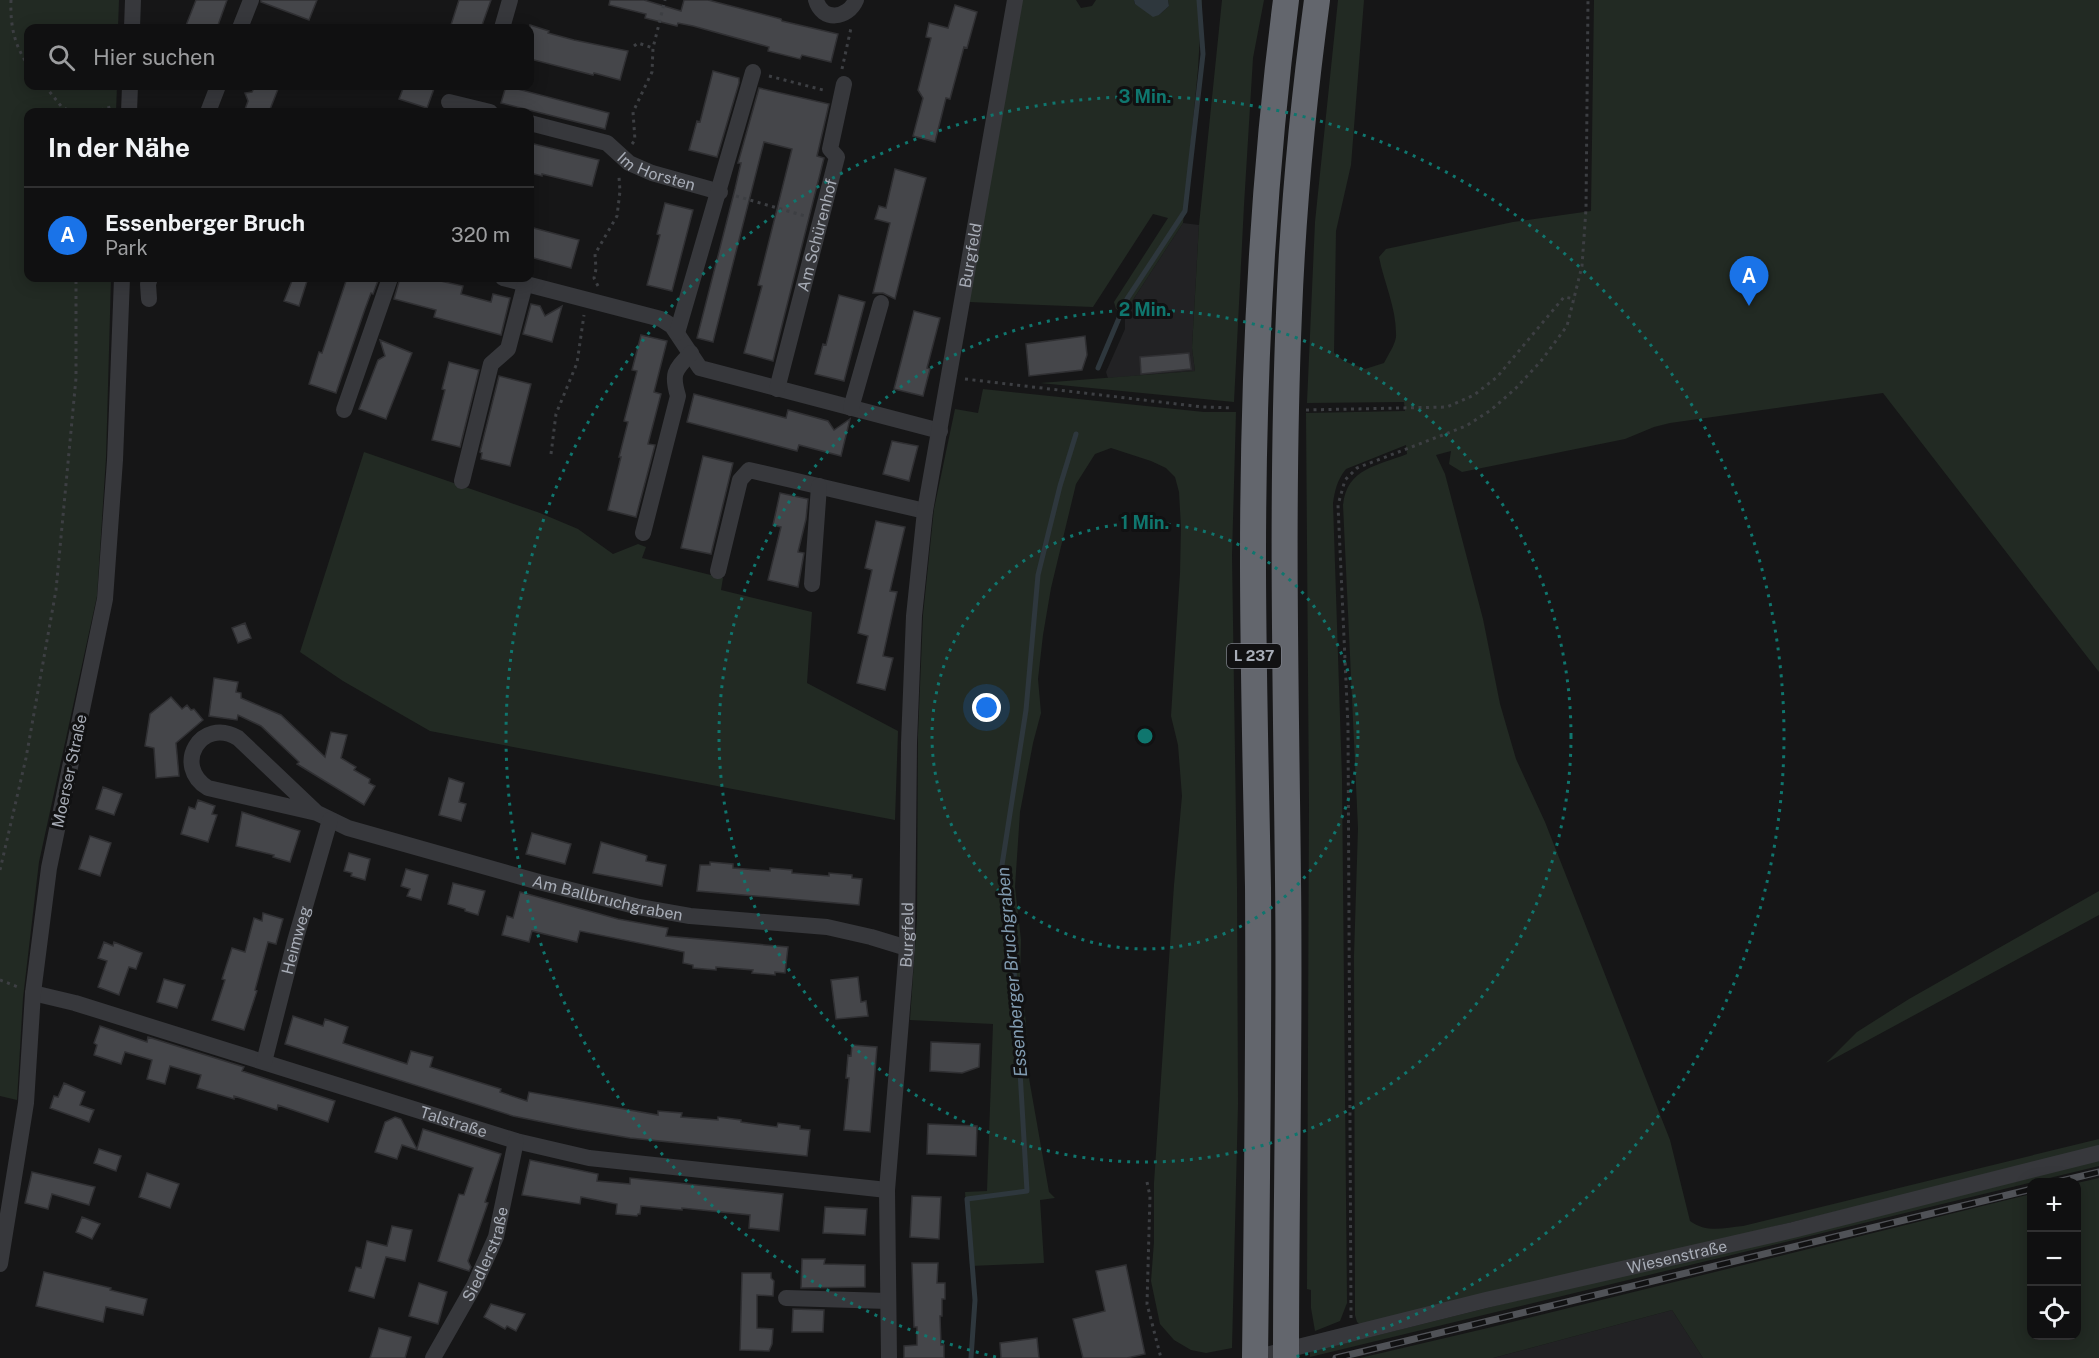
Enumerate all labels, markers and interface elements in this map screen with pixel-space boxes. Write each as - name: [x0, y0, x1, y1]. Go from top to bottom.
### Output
- search box: [24, 24, 534, 90]
- icon: search: [45, 41, 78, 74]
- text: Hier suchen: [93, 44, 215, 70]
- text: 3 Min.: [1119, 86, 1171, 107]
- text: In der Nähe: [48, 132, 190, 163]
- street label: Im Horsten: [613, 148, 697, 195]
- street label: Am Schürenhof: [794, 177, 841, 294]
- text: Essenberger Bruch: [105, 210, 305, 236]
- street label: Burgfeld: [955, 222, 986, 289]
- text: A: [60, 223, 75, 247]
- text: 320 m: [451, 223, 510, 247]
- text: Park: [105, 236, 148, 260]
- pin: A: [1730, 256, 1768, 306]
- text: 2 Min.: [1119, 299, 1171, 320]
- text: 1 Min.: [1121, 512, 1169, 533]
- road number: L 237: [1227, 644, 1281, 668]
- your location: [972, 693, 1001, 722]
- street label: Moerser Straße: [48, 713, 91, 830]
- centre of rings: [1135, 726, 1155, 746]
- water label: Essenberger Bruchgraben: [992, 866, 1031, 1078]
- street label: Am Ballbruchgraben: [530, 872, 684, 925]
- street label: Burgfeld: [896, 902, 917, 968]
- street label: Heimweg: [278, 904, 315, 976]
- street label: Talstraße: [418, 1103, 490, 1141]
- map controls: [2027, 1178, 2081, 1340]
- button: +: [2027, 1178, 2081, 1232]
- street label: Siedlerstraße: [458, 1205, 512, 1305]
- button: −: [2027, 1232, 2081, 1286]
- street label: Wiesenstraße: [1625, 1236, 1729, 1278]
- button: locate: [2027, 1286, 2081, 1340]

